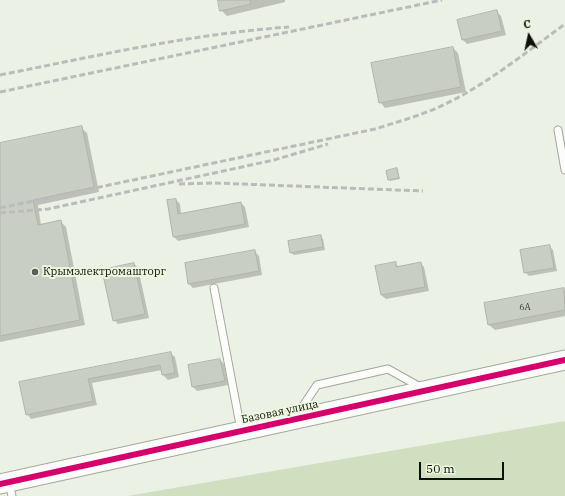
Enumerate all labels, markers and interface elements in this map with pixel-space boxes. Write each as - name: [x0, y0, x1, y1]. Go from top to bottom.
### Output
- north arrow: [509, 16, 549, 56]
- text: С: [522, 17, 532, 32]
- place label: Крымэлектромашторг: [43, 265, 166, 279]
- marker: Крымэлектромашторг: [30, 267, 40, 277]
- house number: 6А: [519, 302, 531, 312]
- street label: Базовая улица: [240, 397, 320, 427]
- scale bar: [421, 454, 506, 480]
- text: 50 m: [426, 461, 455, 476]

